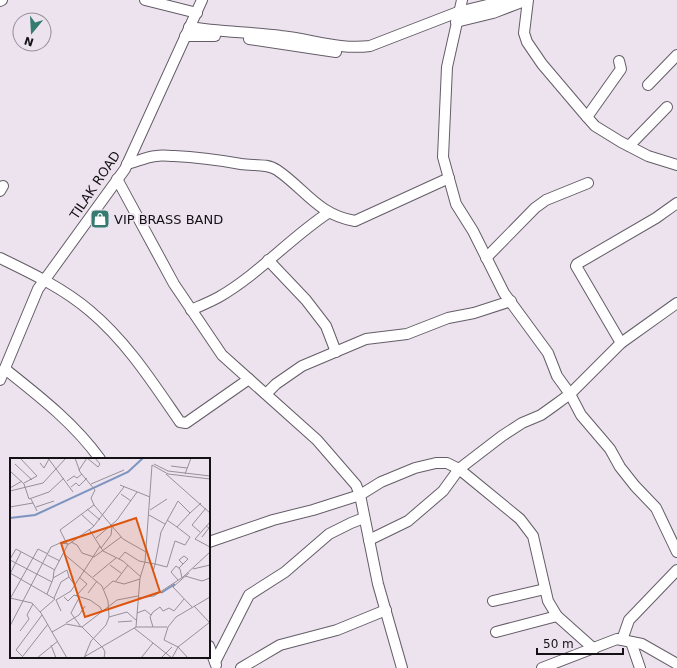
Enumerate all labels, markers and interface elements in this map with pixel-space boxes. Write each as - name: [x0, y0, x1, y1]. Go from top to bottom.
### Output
- north arrow: [12, 12, 52, 52]
- text: N: [23, 33, 35, 49]
- street label: TILAK ROAD: [66, 148, 123, 223]
- shop icon: VIP BRASS BAND: [89, 208, 111, 230]
- place label: VIP BRASS BAND: [114, 212, 223, 227]
- inset map: [10, 458, 210, 658]
- scale bar: [537, 630, 623, 656]
- text: 50 m: [543, 637, 574, 651]

